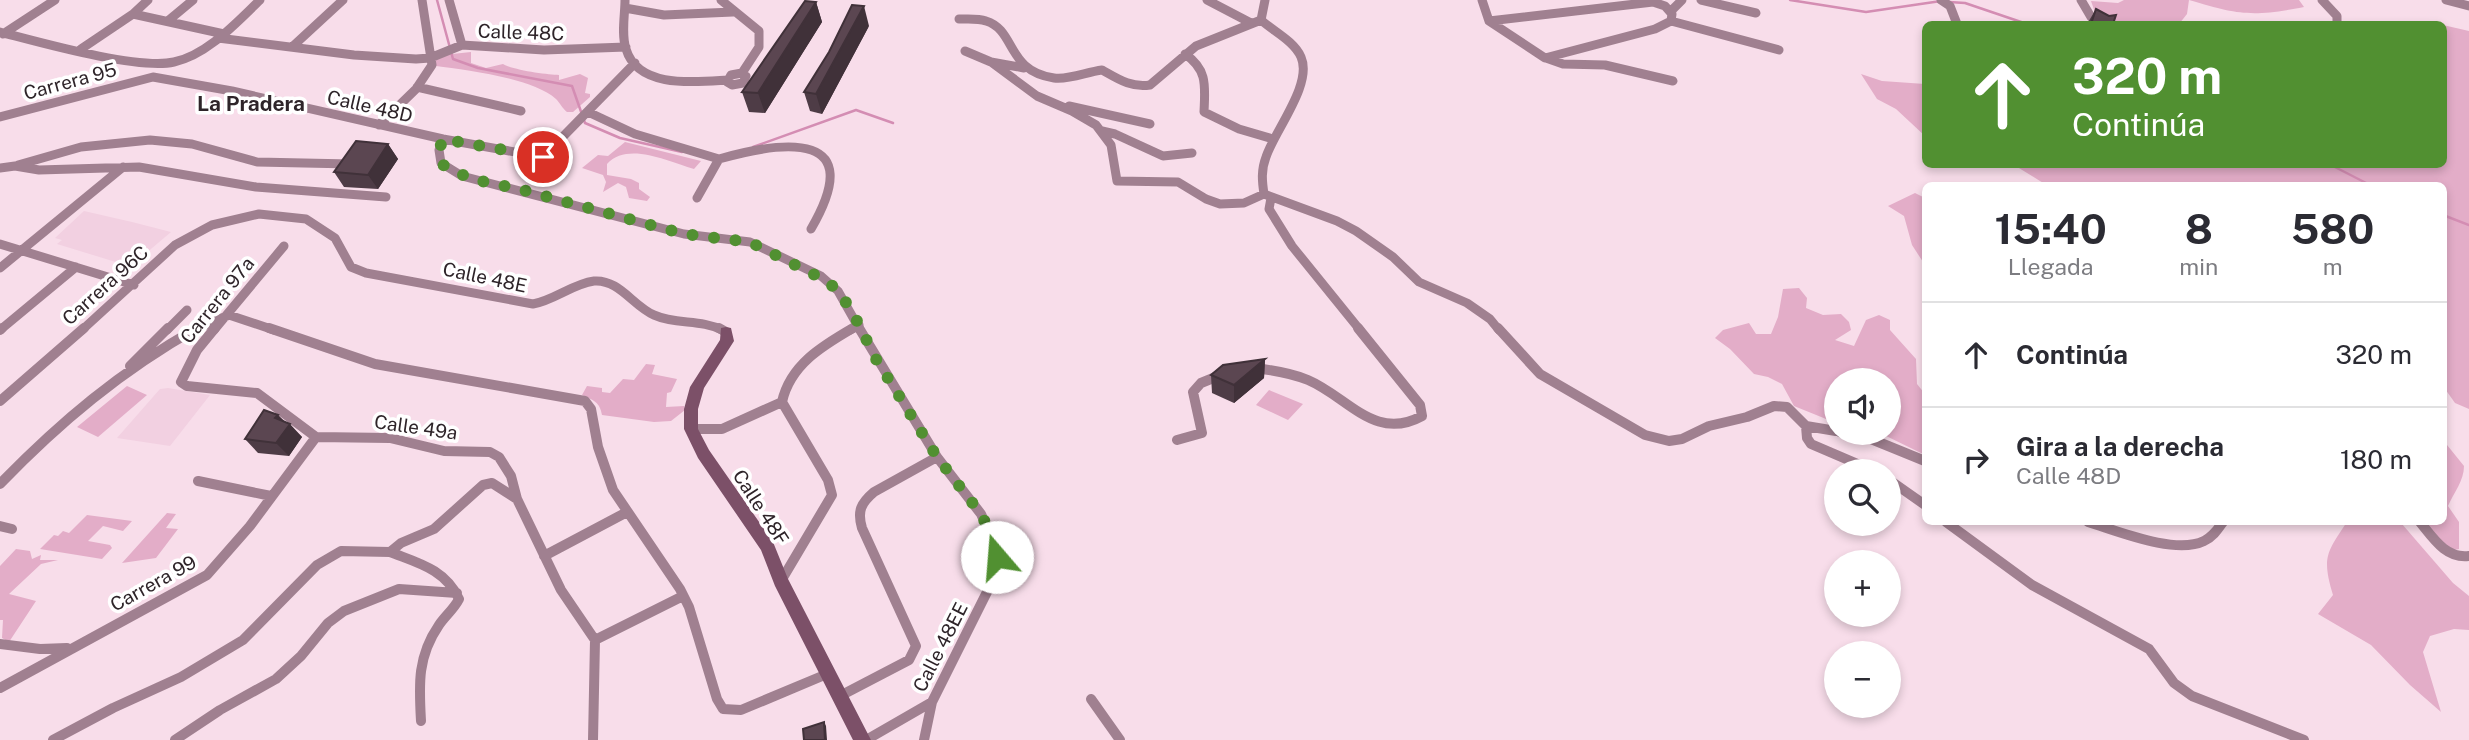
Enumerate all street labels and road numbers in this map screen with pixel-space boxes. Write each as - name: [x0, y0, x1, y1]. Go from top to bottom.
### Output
- street label: Calle 48C: [477, 19, 565, 45]
- street label: Carrera 95: [21, 58, 119, 104]
- street label: Calle 48D: [325, 86, 415, 126]
- street label: Carrera 96C: [58, 241, 152, 329]
- street label: Carrera 97a: [176, 252, 258, 348]
- street label: Calle 48E: [441, 257, 529, 297]
- street label: Calle 49a: [373, 410, 459, 444]
- street label: Calle 48F: [729, 465, 793, 549]
- street label: Carrera 99: [106, 550, 200, 616]
- street label: Calle 48EE: [908, 599, 972, 695]

